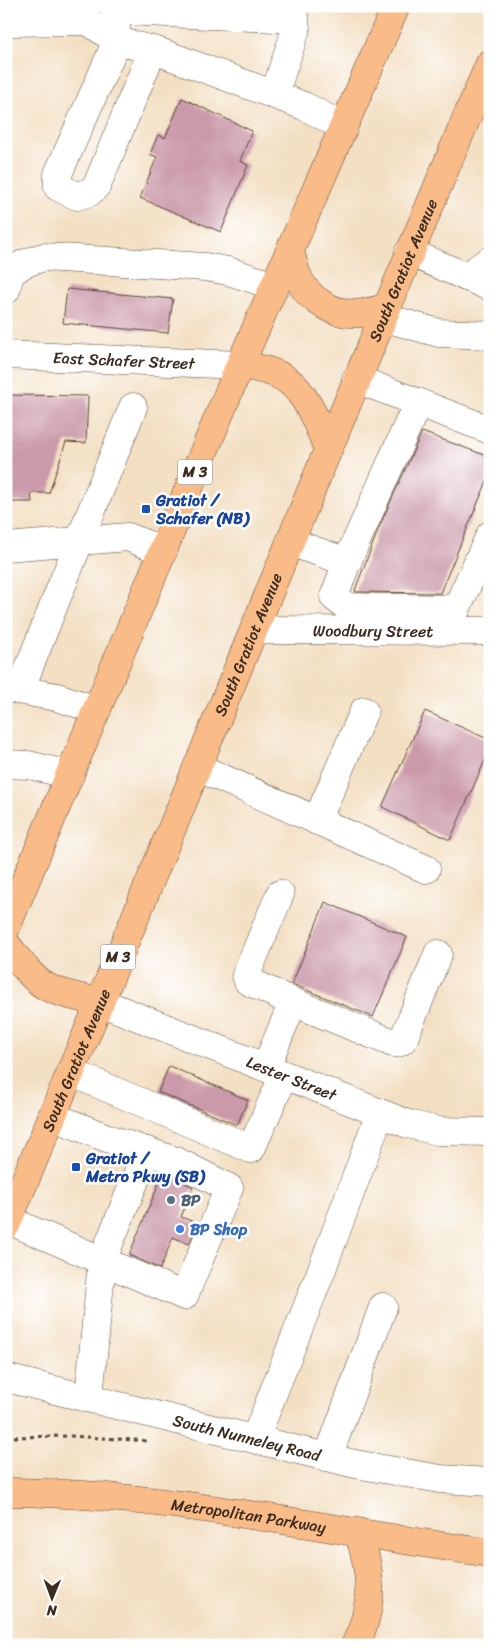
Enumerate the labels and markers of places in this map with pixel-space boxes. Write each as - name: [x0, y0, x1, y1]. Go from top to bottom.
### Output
- place label: Gratiot / Schafer (NB): [155, 486, 250, 533]
- marker: Gratiot / Schafer (NB): [140, 503, 152, 515]
- place label: Gratiot / Metro Pkwy (SB): [85, 1144, 206, 1191]
- marker: Gratiot / Metro Pkwy (SB): [70, 1161, 82, 1173]
- place label: BP: [181, 1186, 201, 1215]
- marker: BP: [165, 1194, 177, 1206]
- place label: BP Shop: [190, 1215, 248, 1244]
- marker: BP Shop: [174, 1223, 186, 1235]

